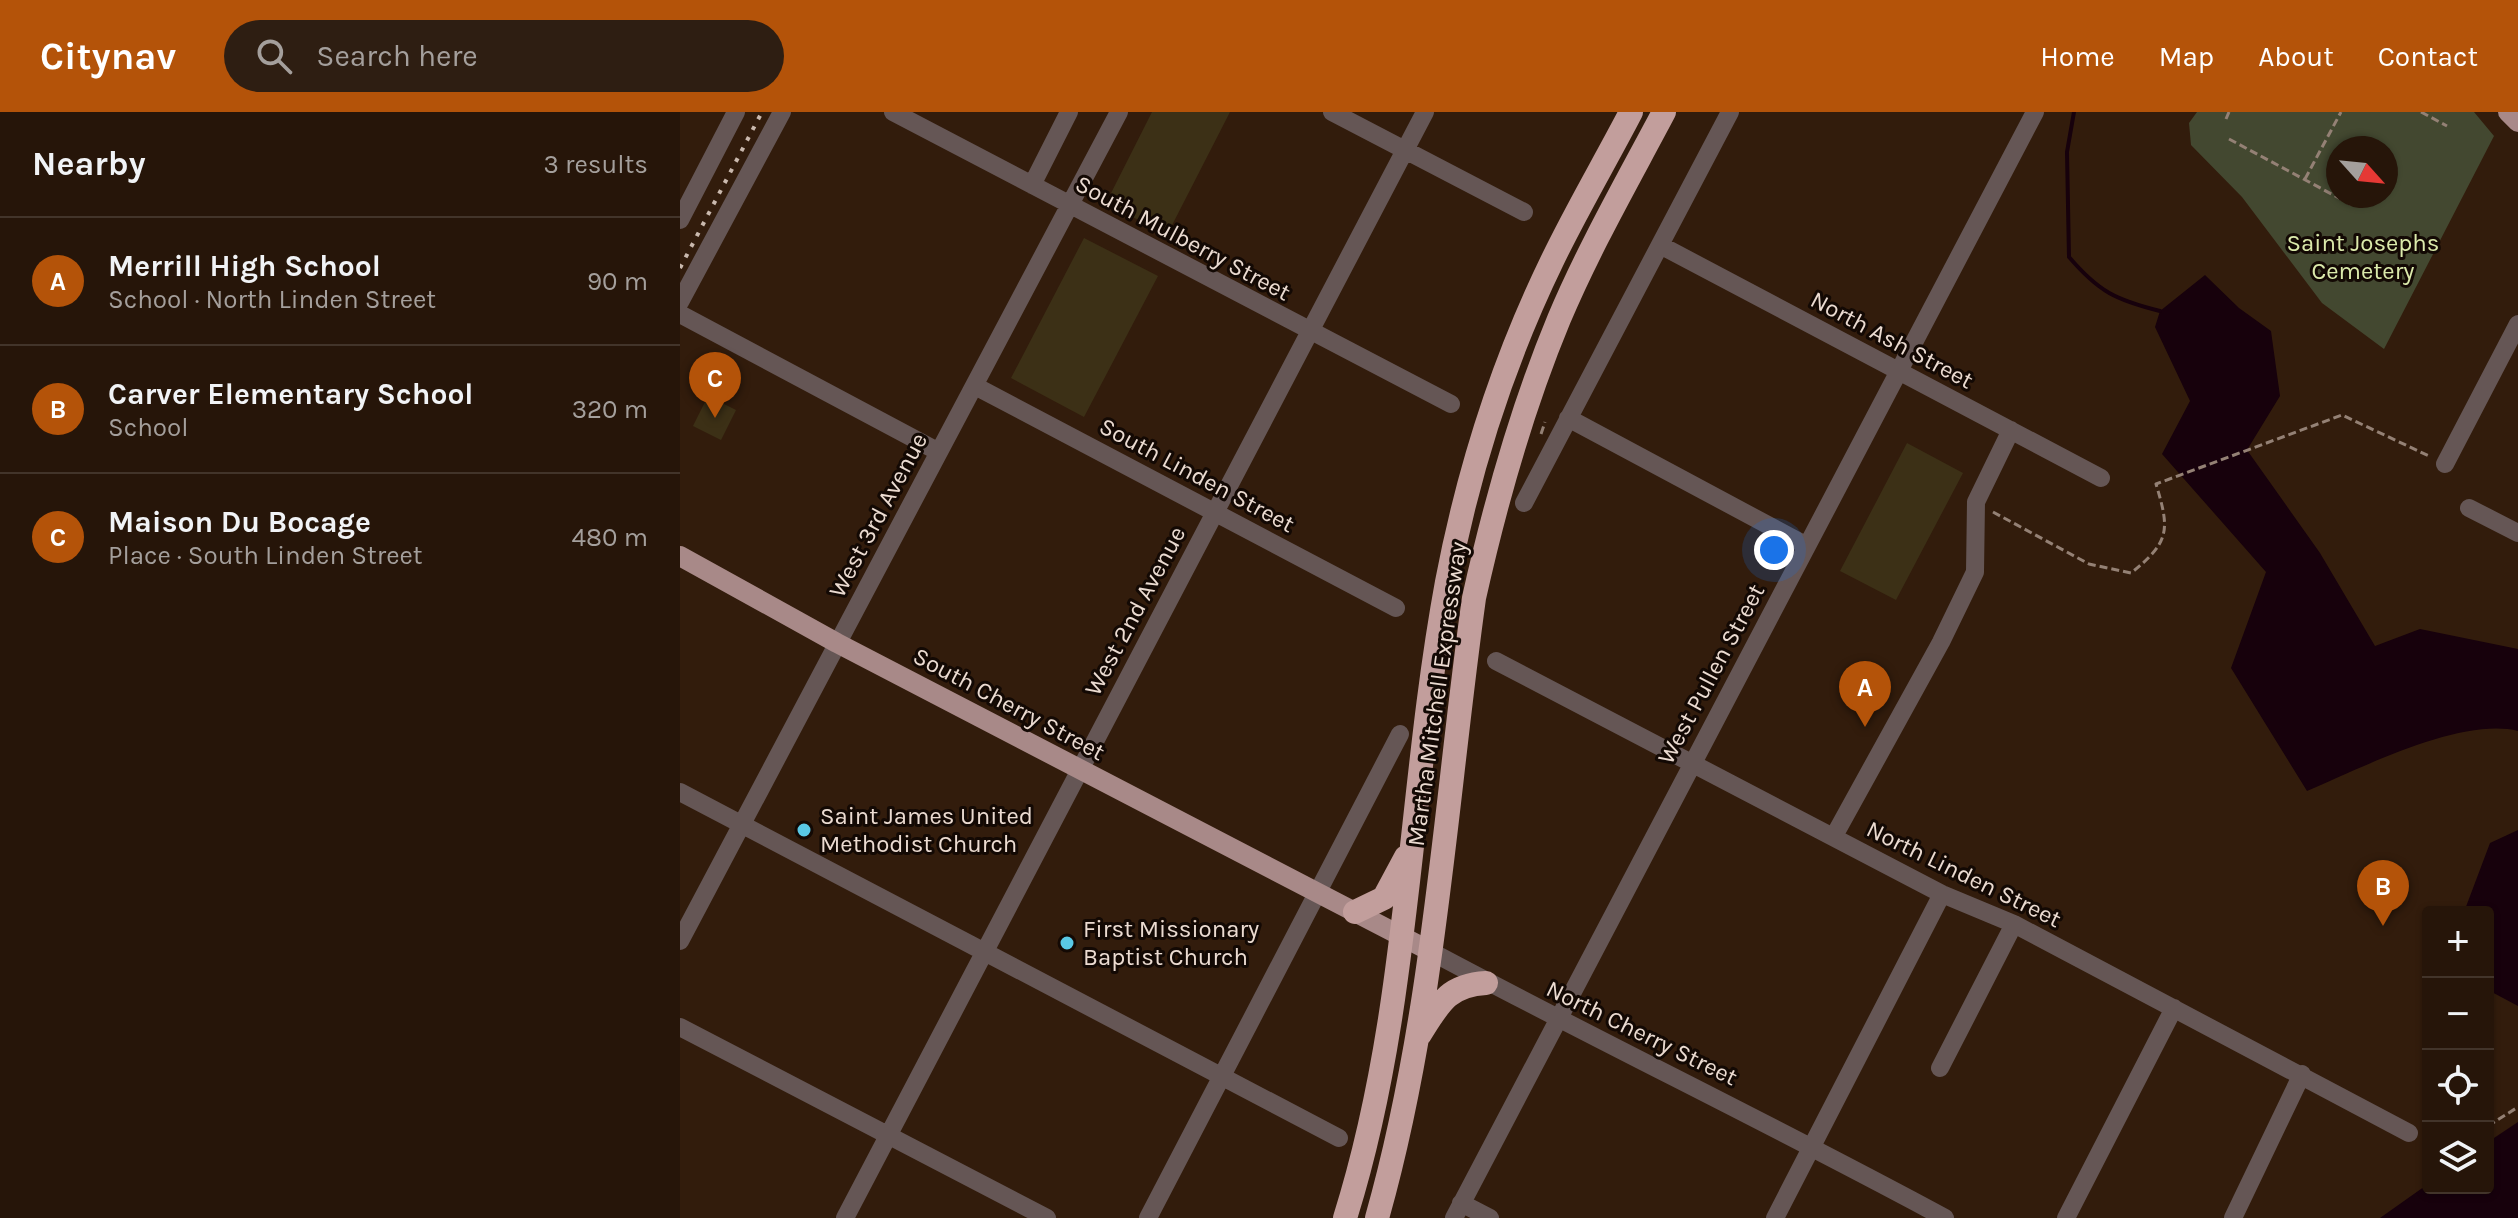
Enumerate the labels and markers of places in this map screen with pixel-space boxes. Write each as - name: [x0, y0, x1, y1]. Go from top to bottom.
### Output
- pin: C: [689, 352, 741, 418]
- pin: A: [1839, 661, 1891, 727]
- place label: Saint James United Methodist Church: [820, 802, 1033, 858]
- marker: Saint James United Methodist Church: [795, 821, 813, 839]
- pin: B: [2357, 860, 2409, 926]
- place label: First Missionary Baptist Church: [1083, 915, 1259, 971]
- marker: First Missionary Baptist Church: [1058, 934, 1076, 952]

